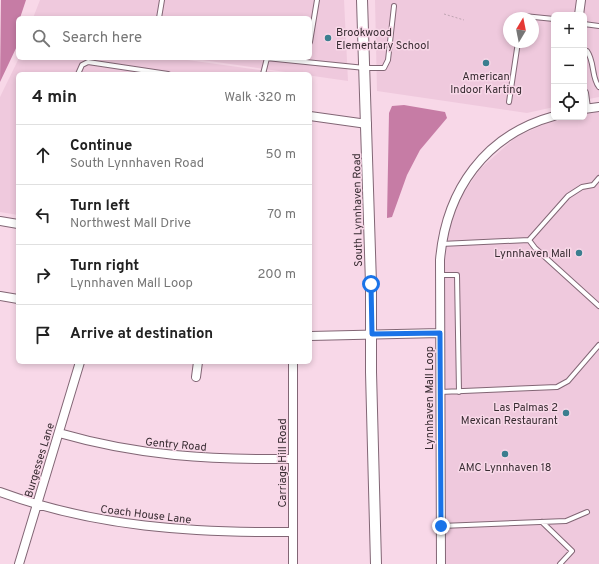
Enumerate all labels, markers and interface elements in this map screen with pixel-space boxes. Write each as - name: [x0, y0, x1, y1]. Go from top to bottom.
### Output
- north arrow: [503, 12, 539, 48]
- map controls: [551, 12, 587, 120]
- button: +: [551, 12, 587, 48]
- search box: [16, 16, 312, 60]
- place label: Brookwood Elementary School: [336, 26, 429, 53]
- icon: search: [30, 27, 52, 49]
- text: Search here: [62, 29, 142, 48]
- marker: Brookwood Elementary School: [323, 33, 333, 43]
- button: −: [551, 48, 587, 84]
- marker: American Indoor Karting: [481, 58, 491, 68]
- place label: American Indoor Karting: [450, 70, 522, 97]
- button: locate: [551, 84, 587, 120]
- text: 4 min: [32, 87, 77, 109]
- text: Walk · 320 m: [224, 90, 296, 106]
- text: Continue: [70, 137, 132, 156]
- icon: ahead: [32, 144, 54, 166]
- text: 50 m: [266, 147, 296, 163]
- street label: South Lynnhaven Road: [350, 153, 366, 267]
- text: South Lynnhaven Road: [70, 156, 204, 172]
- text: Turn left: [70, 197, 130, 216]
- icon: left: [32, 204, 54, 226]
- text: 70 m: [267, 207, 296, 223]
- text: Northwest Mall Drive: [70, 216, 191, 232]
- place label: Lynnhaven Mall: [494, 247, 571, 261]
- marker: Lynnhaven Mall: [574, 248, 584, 258]
- text: Turn right: [70, 257, 139, 276]
- icon: right: [32, 264, 54, 286]
- text: 200 m: [257, 267, 296, 283]
- route start: [362, 275, 380, 293]
- text: Lynnhaven Mall Loop: [70, 276, 193, 292]
- icon: arrive: [32, 324, 54, 346]
- text: Arrive at destination: [70, 325, 213, 344]
- street label: Lynnhaven Mall Loop: [423, 346, 437, 450]
- place label: Las Palmas 2 Mexican Restaurant: [461, 401, 558, 428]
- marker: Las Palmas 2 Mexican Restaurant: [561, 408, 571, 418]
- street label: Carriage Hill Road: [276, 418, 290, 508]
- street label: Burgesses Lane: [22, 421, 58, 499]
- street label: Gentry Road: [145, 435, 207, 455]
- marker: AMC Lynnhaven 18: [500, 449, 510, 459]
- place label: AMC Lynnhaven 18: [458, 461, 552, 475]
- street label: Coach House Lane: [100, 502, 192, 528]
- route end: [432, 517, 450, 535]

